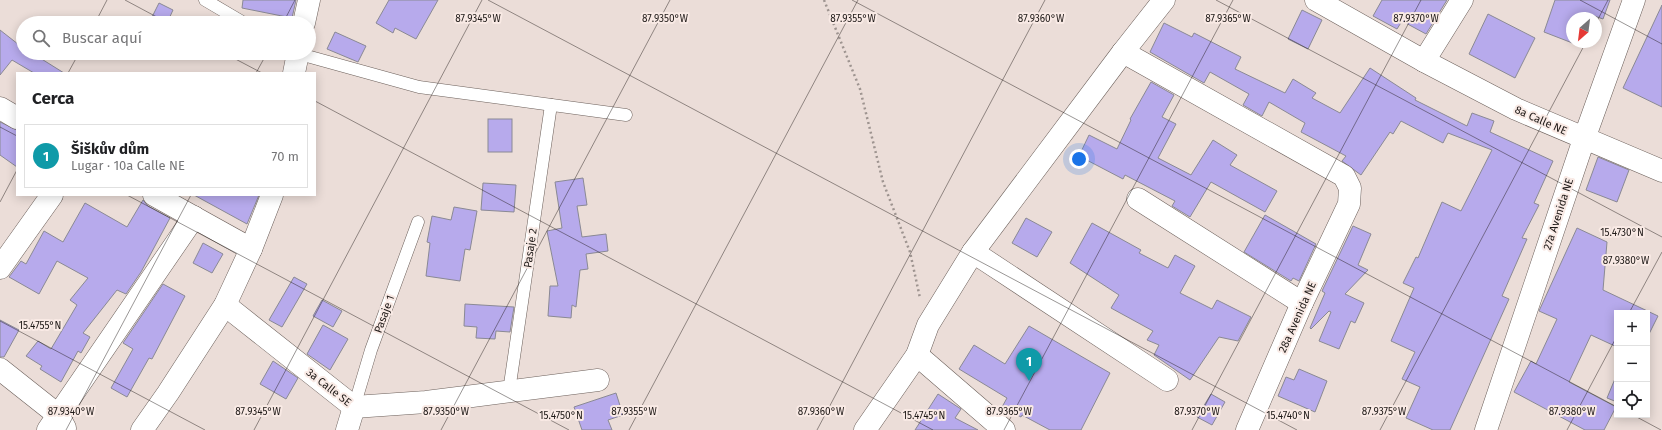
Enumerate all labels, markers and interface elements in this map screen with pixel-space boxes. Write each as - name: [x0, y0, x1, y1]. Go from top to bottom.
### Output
- north arrow: [1566, 12, 1602, 48]
- text: 87.9345°W: [455, 13, 502, 25]
- text: 87.9350°W: [642, 13, 689, 25]
- text: 87.9355°W: [830, 13, 876, 25]
- text: 87.9360°W: [1018, 13, 1065, 25]
- text: 87.9365°W: [1205, 13, 1252, 25]
- text: 87.9370°W: [1393, 13, 1439, 25]
- search box: [16, 16, 316, 60]
- icon: search: [30, 27, 52, 49]
- text: Buscar aquí: [62, 29, 142, 47]
- text: Cerca: [32, 88, 74, 109]
- street label: 8a Calle NE: [1513, 103, 1569, 138]
- text: Šiškův dům: [71, 140, 149, 158]
- text: 1: [43, 149, 49, 164]
- text: 70 m: [272, 149, 299, 164]
- your location: [1069, 149, 1089, 169]
- text: Lugar · 10a Calle NE: [71, 158, 185, 173]
- street label: 27a Avenida NE: [1541, 176, 1576, 252]
- street label: Pasaje 2: [521, 227, 540, 269]
- text: 15.4730°N: [1600, 227, 1644, 239]
- text: 87.9380°W: [1603, 255, 1650, 267]
- street label: 28a Avenida NE: [1276, 280, 1319, 355]
- street label: Pasaje 1: [372, 293, 397, 335]
- map controls: [1614, 310, 1650, 418]
- button: +: [1614, 310, 1650, 346]
- text: 15.4755°N: [19, 320, 61, 332]
- button: −: [1614, 346, 1650, 382]
- pin: 1: [1016, 348, 1042, 381]
- street label: 3a Calle SE: [304, 366, 354, 409]
- button: locate: [1614, 382, 1650, 418]
- text: 87.9340°W: [48, 406, 95, 418]
- text: 87.9345°W: [235, 406, 282, 418]
- text: 87.9350°W: [423, 406, 470, 418]
- text: 87.9355°W: [611, 406, 657, 418]
- text: 87.9360°W: [798, 406, 845, 418]
- text: 87.9365°W: [986, 406, 1033, 418]
- text: 87.9370°W: [1174, 406, 1220, 418]
- text: 87.9375°W: [1362, 406, 1407, 418]
- text: 87.9380°W: [1549, 406, 1596, 418]
- text: 15.4750°N: [539, 410, 583, 422]
- text: 15.4745°N: [903, 410, 945, 422]
- text: 15.4740°N: [1266, 410, 1310, 422]

